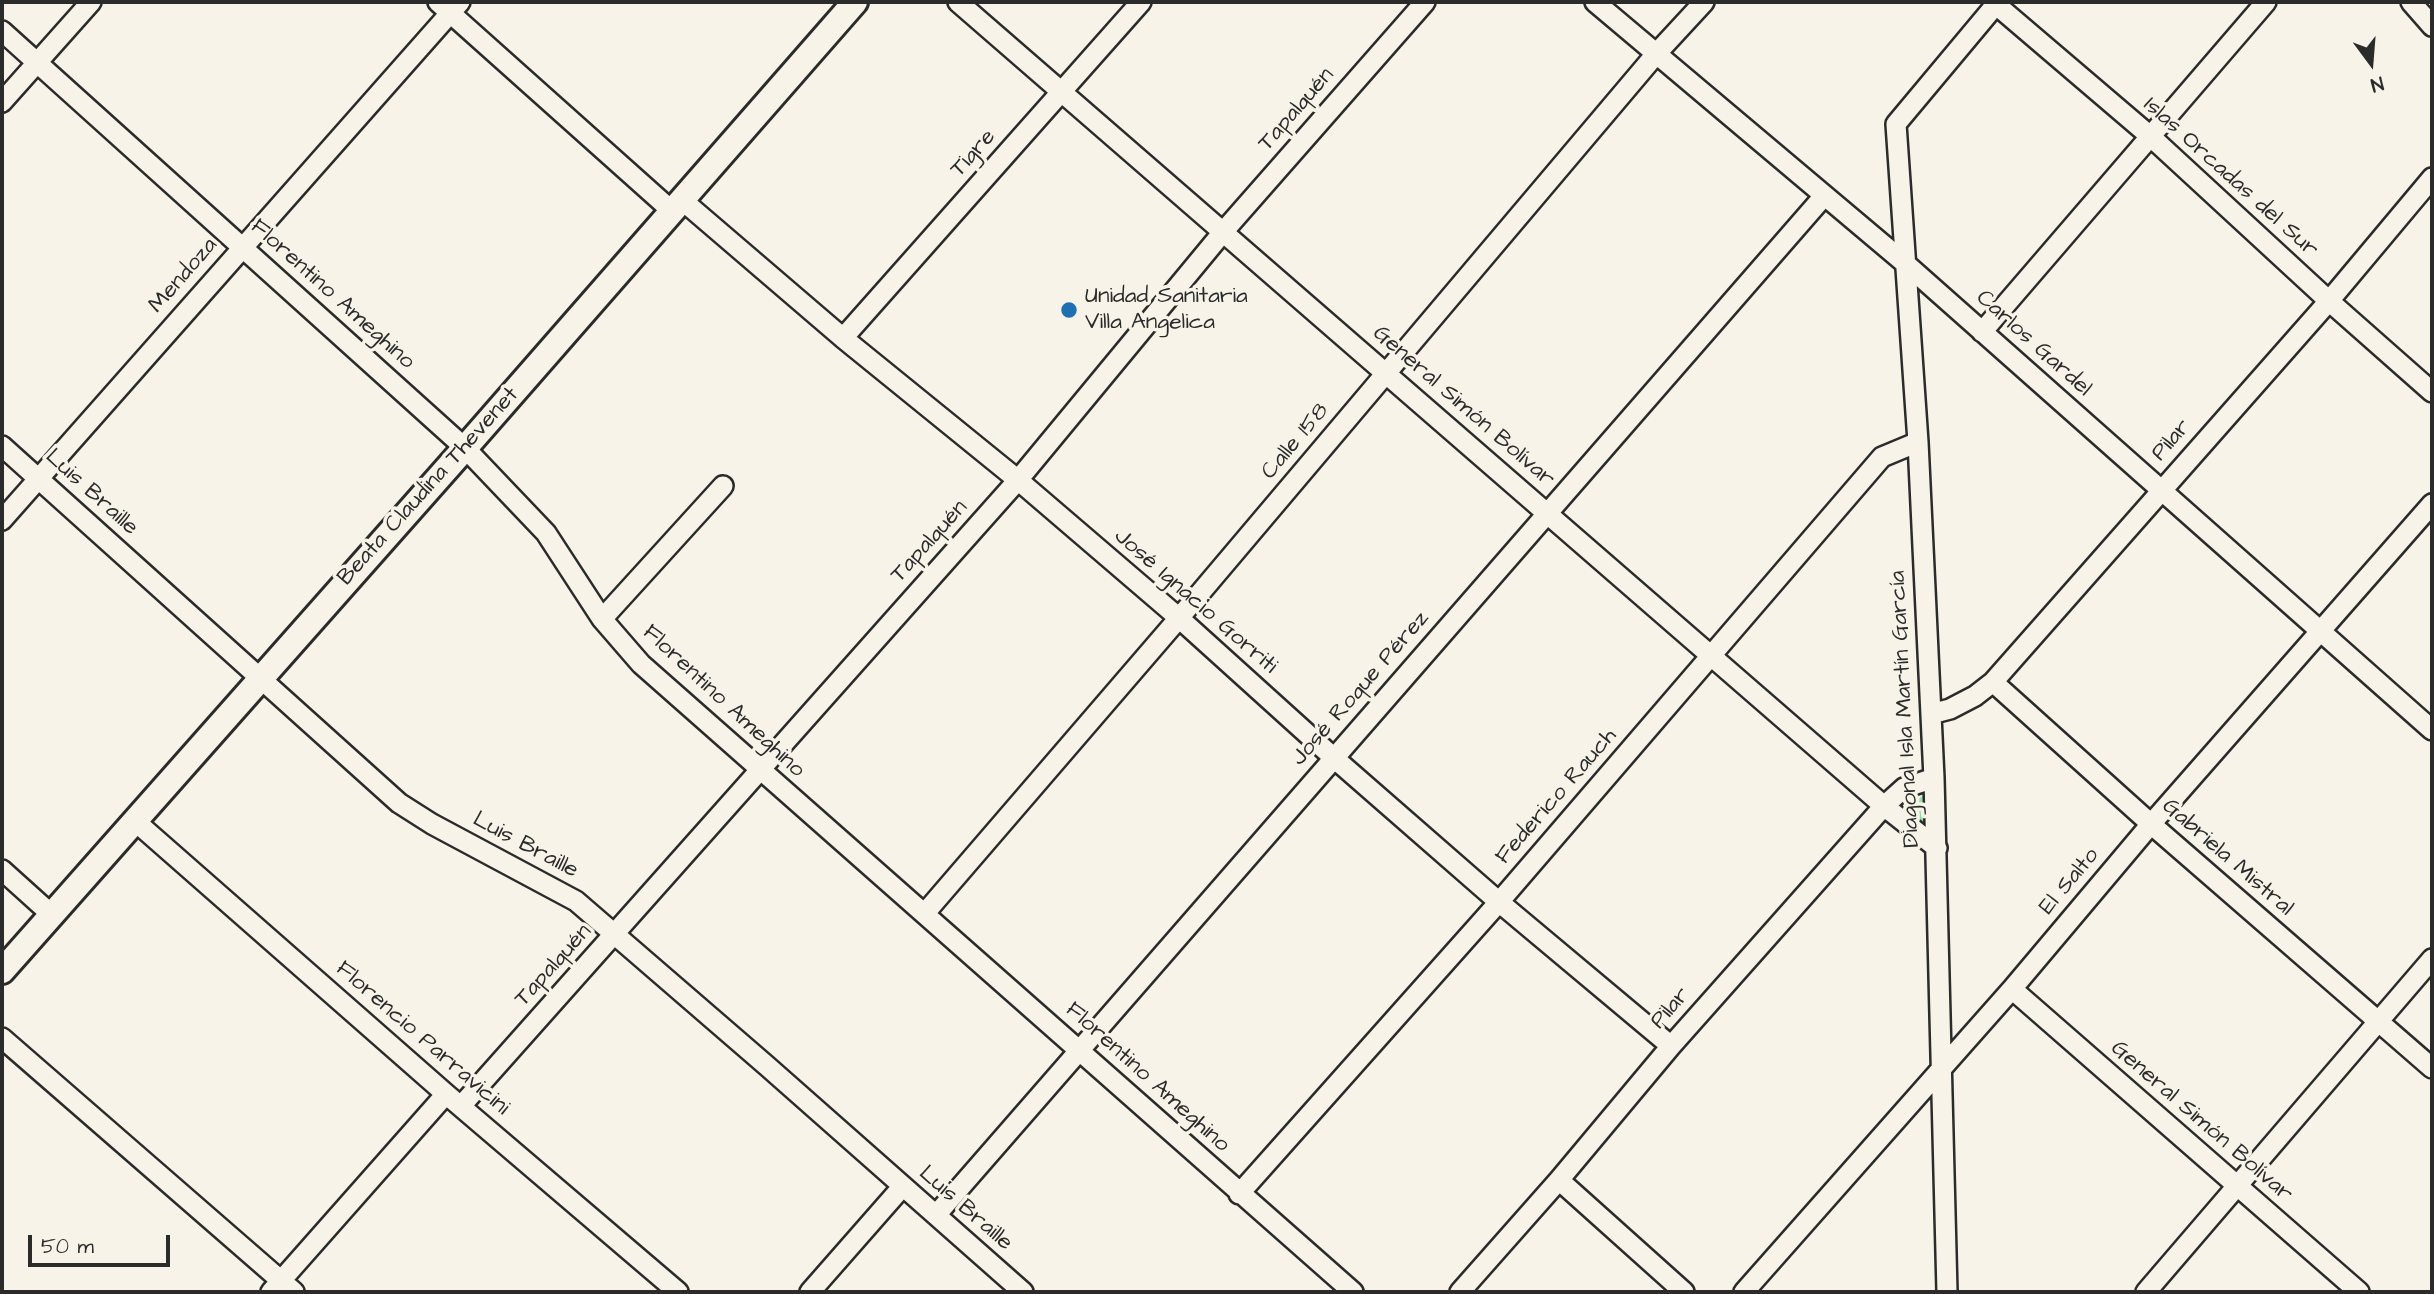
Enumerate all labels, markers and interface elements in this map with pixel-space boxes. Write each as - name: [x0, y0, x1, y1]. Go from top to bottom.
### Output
- north arrow: [2336, 28, 2406, 98]
- street label: Tapalquén: [1253, 63, 1341, 157]
- text: N: [2367, 69, 2386, 98]
- street label: Islas Orcadas del Sur: [2137, 92, 2323, 264]
- street label: Tigre: [945, 124, 1003, 184]
- street label: Florentino Ameghino: [244, 214, 420, 376]
- street label: Mendoza: [144, 233, 224, 319]
- place label: Unidad Sanitaria Villa Angelica: [1085, 283, 1248, 337]
- street label: Carlos Gardel: [1969, 285, 2097, 403]
- marker: Unidad Sanitaria Villa Angelica: [1059, 300, 1079, 320]
- street label: General Simón Bolívar: [1366, 320, 1560, 494]
- street label: Beata Claudina Thevenet: [333, 382, 525, 592]
- street label: Calle 158: [1256, 398, 1336, 486]
- street label: Pilar: [2146, 415, 2198, 467]
- street label: Luis Braille: [39, 444, 143, 542]
- street label: Tapalquén: [886, 495, 974, 589]
- street label: José Ignacio Gorriti: [1108, 524, 1282, 680]
- street label: Diagonal Isla Martín García: [1885, 570, 1927, 848]
- street label: José Roque Pérez: [1286, 606, 1436, 772]
- street label: Florentino Ameghino: [636, 620, 810, 784]
- street label: Federico Rauch: [1490, 723, 1624, 871]
- street label: Gabriela Mistral: [2156, 793, 2298, 923]
- street label: Luis Braille: [467, 807, 583, 885]
- street label: El Salto: [2034, 843, 2106, 921]
- street label: Tapalquén: [510, 919, 598, 1013]
- street label: Florencio Parravicini: [329, 956, 515, 1122]
- street label: Pilar: [1645, 983, 1697, 1035]
- street label: Florentino Ameghino: [1059, 997, 1235, 1159]
- street label: General Simón Bolívar: [2104, 1035, 2298, 1209]
- street label: Luis Braille: [912, 1161, 1018, 1257]
- scale bar: [32, 1220, 173, 1264]
- text: 50 m: [41, 1232, 94, 1261]

